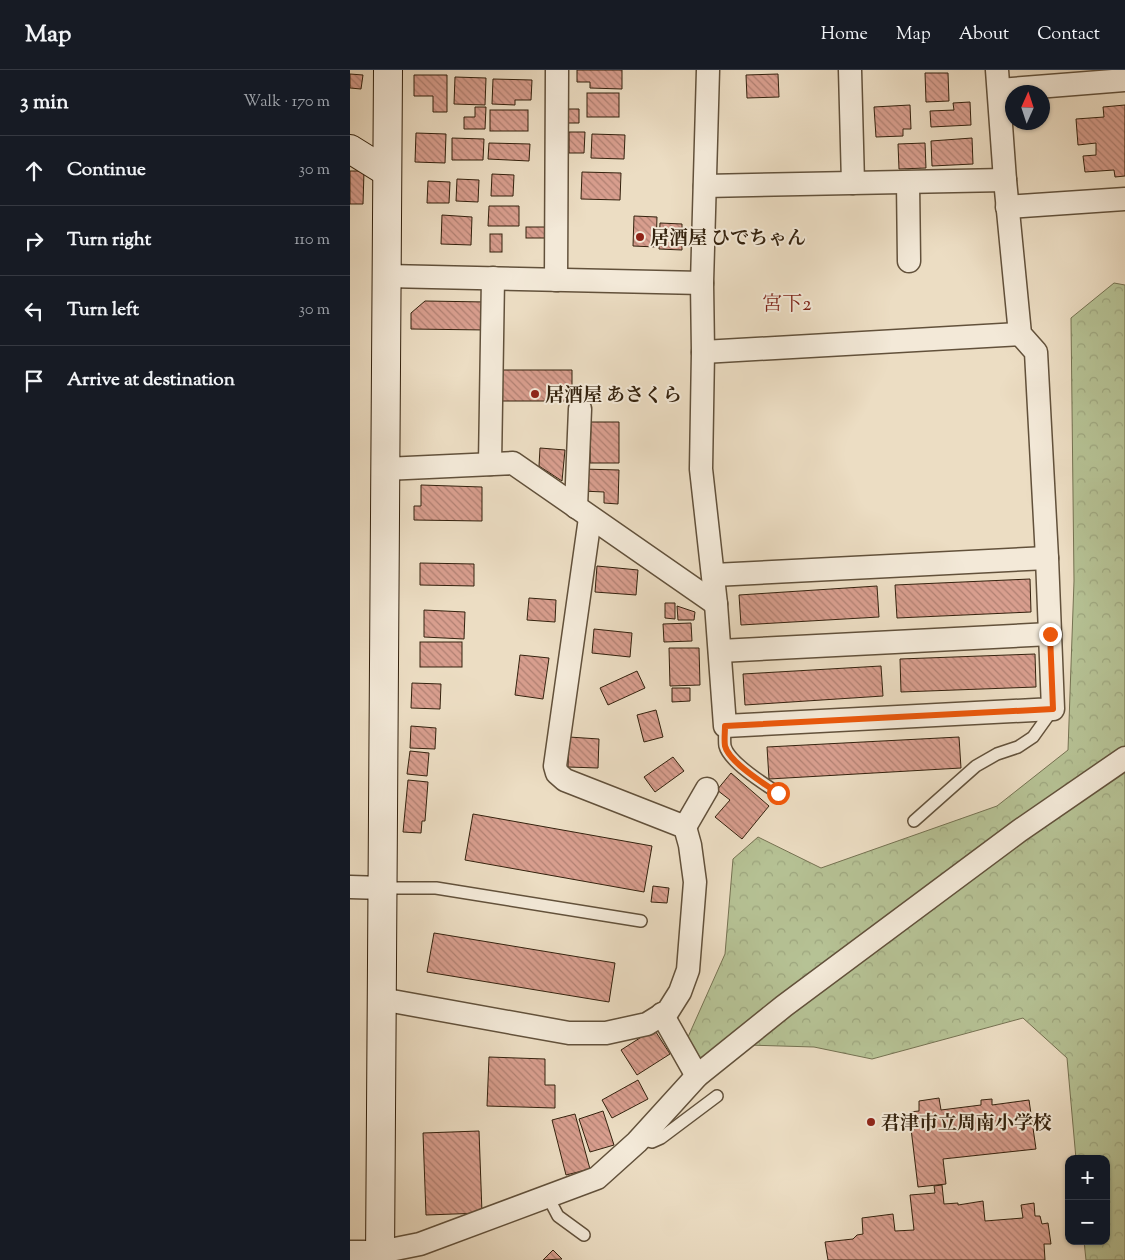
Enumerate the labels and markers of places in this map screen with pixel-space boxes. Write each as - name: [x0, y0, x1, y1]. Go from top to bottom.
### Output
- place label: 居酒屋 ひでちゃん: [650, 226, 806, 253]
- marker: 居酒屋 ひでちゃん: [634, 231, 646, 243]
- place label: 居酒屋 あさくら: [545, 383, 682, 410]
- marker: 居酒屋 あさくら: [529, 388, 541, 400]
- place label: 君津市立周南小学校: [881, 1111, 1052, 1138]
- marker: 君津市立周南小学校: [865, 1116, 877, 1128]

